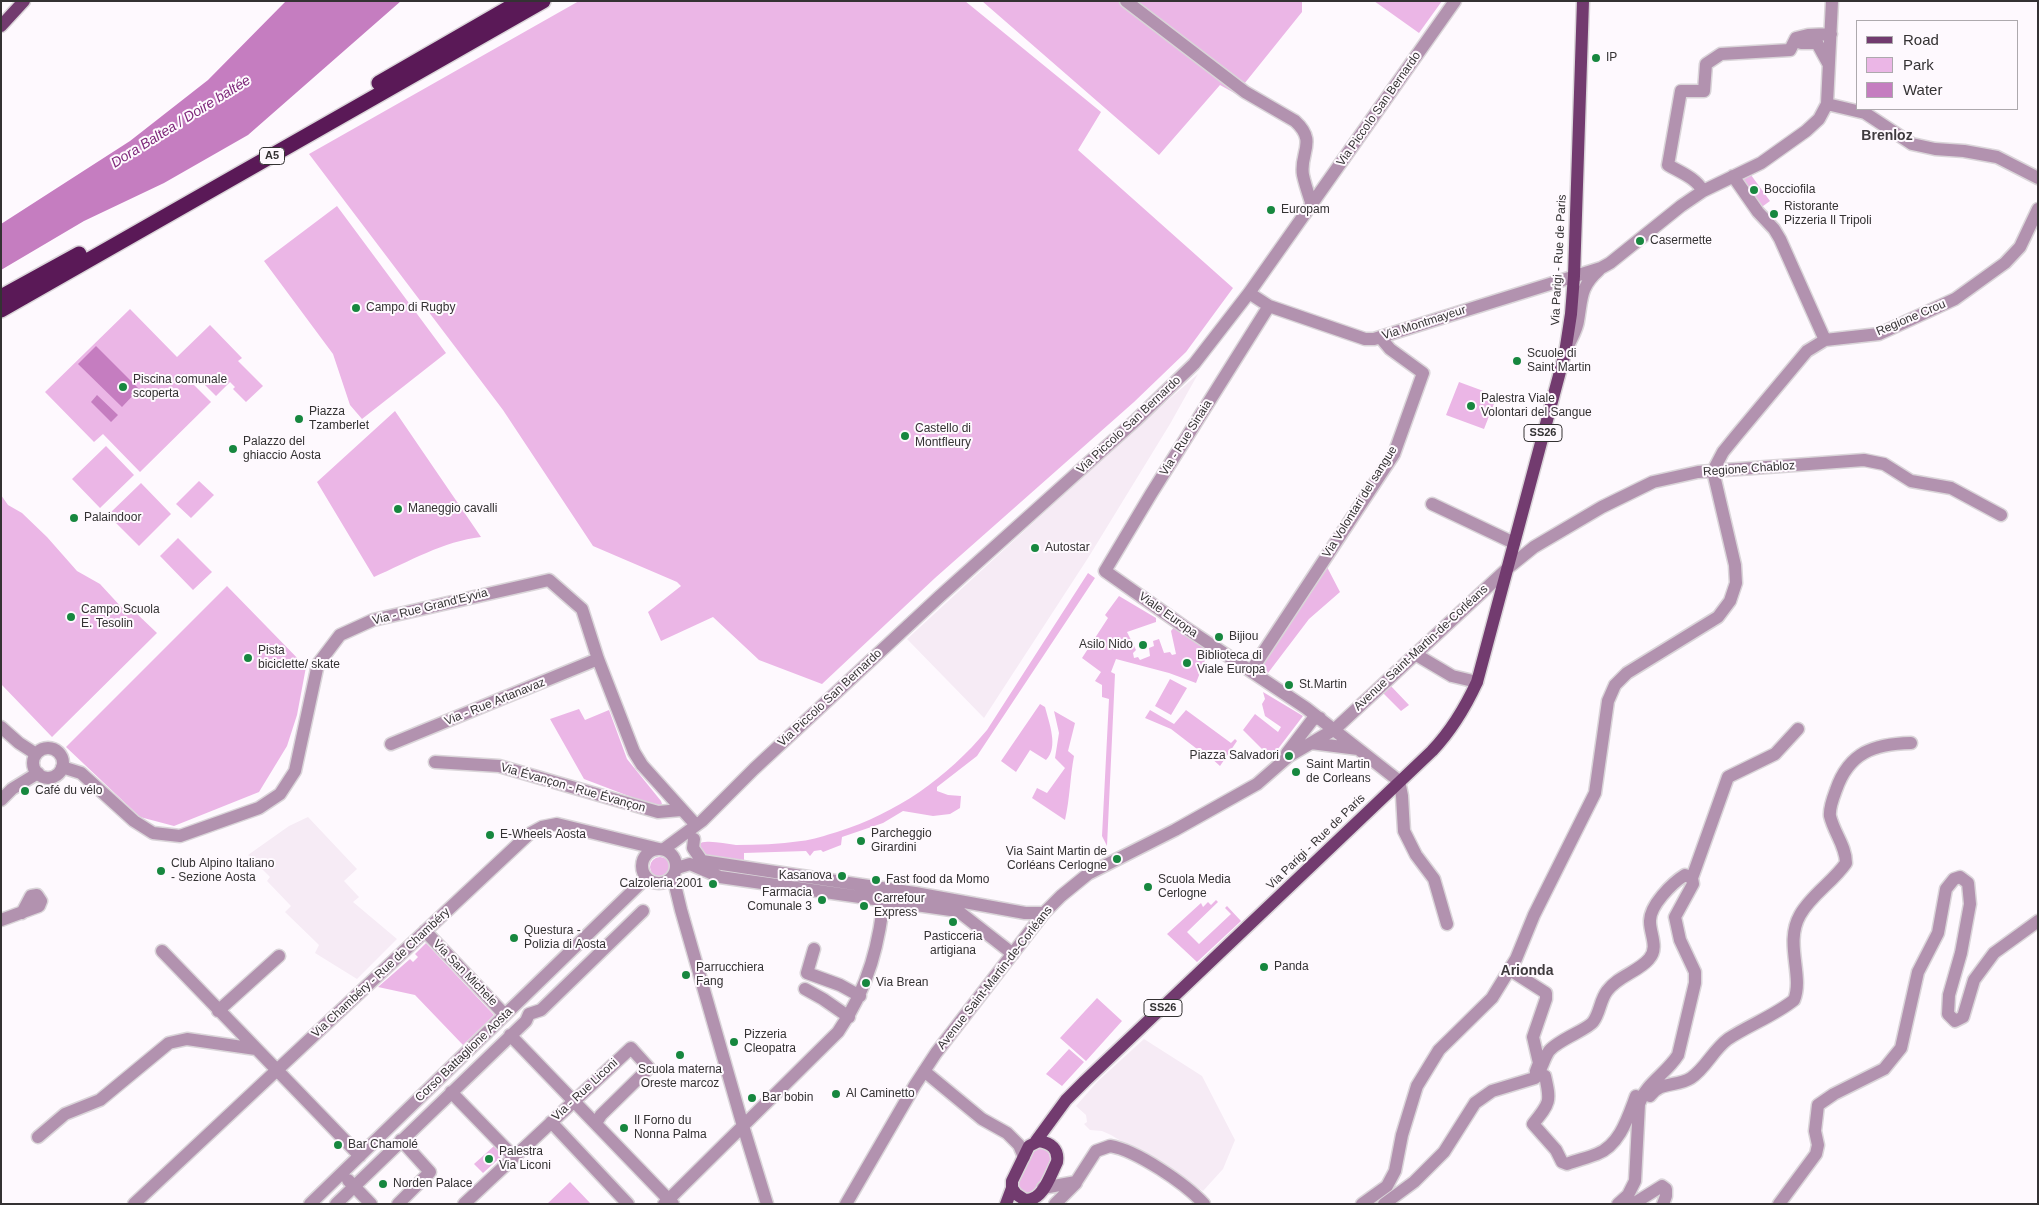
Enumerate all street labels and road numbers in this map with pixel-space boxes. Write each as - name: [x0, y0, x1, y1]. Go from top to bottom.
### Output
- street label: Via Piccolo San Bernardo: [1334, 49, 1424, 169]
- road number: A5: [260, 148, 284, 164]
- street label: Via Parigi - Rue de Paris: [1548, 194, 1570, 326]
- street label: Regione Crou: [1874, 297, 1948, 339]
- street label: Via Montmayeur: [1380, 303, 1468, 343]
- street label: Via Piccolo San Bernardo: [1074, 373, 1184, 477]
- street label: Via - Rue Sinaia: [1157, 398, 1215, 478]
- road number: SS26: [1524, 424, 1562, 442]
- street label: Via Volontari del sangue: [1320, 443, 1400, 561]
- street label: Regione Chabloz: [1703, 459, 1795, 479]
- street label: Avenue Saint-Martin-de-Corléans: [1351, 582, 1491, 714]
- street label: Via - Rue Grand'Eyvia: [371, 586, 489, 628]
- street label: Viale Europa: [1136, 589, 1200, 641]
- street label: Via Piccolo San Bernardo: [775, 646, 885, 750]
- street label: Via - Rue Artanavaz: [443, 675, 547, 729]
- street label: Via Évançon - Rue Évançon: [499, 760, 647, 816]
- street label: Via Parigi - Rue de Paris: [1264, 791, 1368, 893]
- street label: Avenue Saint-Martin-de-Corléans: [935, 903, 1055, 1053]
- street label: Via Chambéry - Rue de Chambéry: [309, 905, 453, 1041]
- street label: Via San Michele: [430, 937, 500, 1009]
- road number: SS26: [1144, 1000, 1182, 1016]
- street label: Corso Battaglione Aosta: [412, 1005, 516, 1105]
- street label: Via - Rue Liconi: [549, 1056, 621, 1124]

